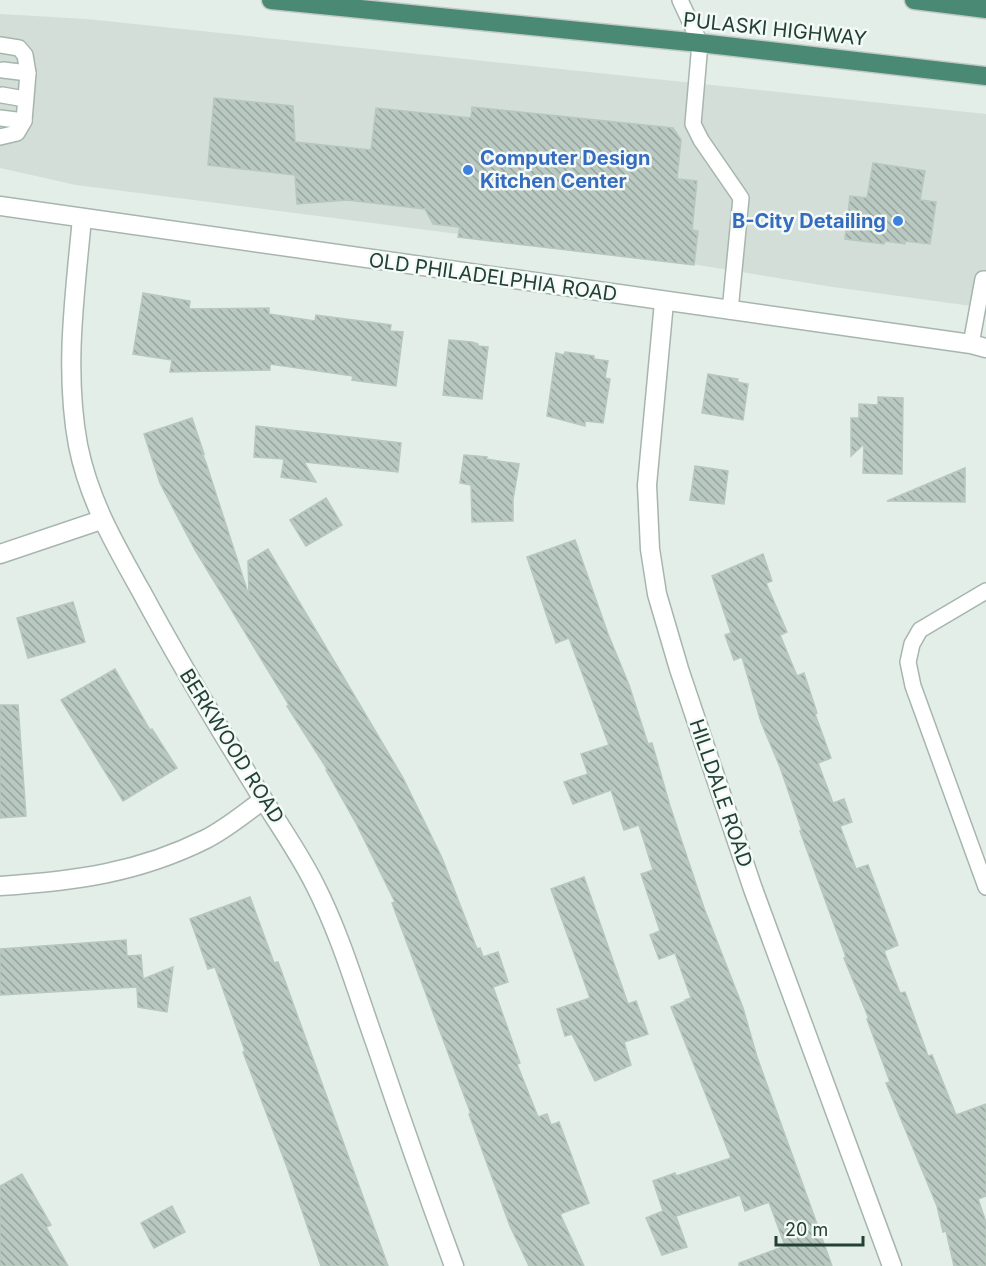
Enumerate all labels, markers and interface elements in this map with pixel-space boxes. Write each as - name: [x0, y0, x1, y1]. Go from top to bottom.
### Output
- street label: PULASKI HIGHWAY: [682, 7, 868, 51]
- place label: Computer Design Kitchen Center: [480, 146, 650, 193]
- marker: Computer Design Kitchen Center: [461, 163, 475, 177]
- place label: B-City Detailing: [732, 209, 886, 233]
- marker: B-City Detailing: [891, 214, 905, 228]
- street label: OLD PHILADELPHIA ROAD: [367, 248, 619, 306]
- street label: BERKWOOD ROAD: [175, 664, 289, 828]
- street label: HILLDALE ROAD: [684, 716, 758, 870]
- scale bar: [776, 1209, 863, 1247]
- text: 20 m: [785, 1219, 828, 1240]

